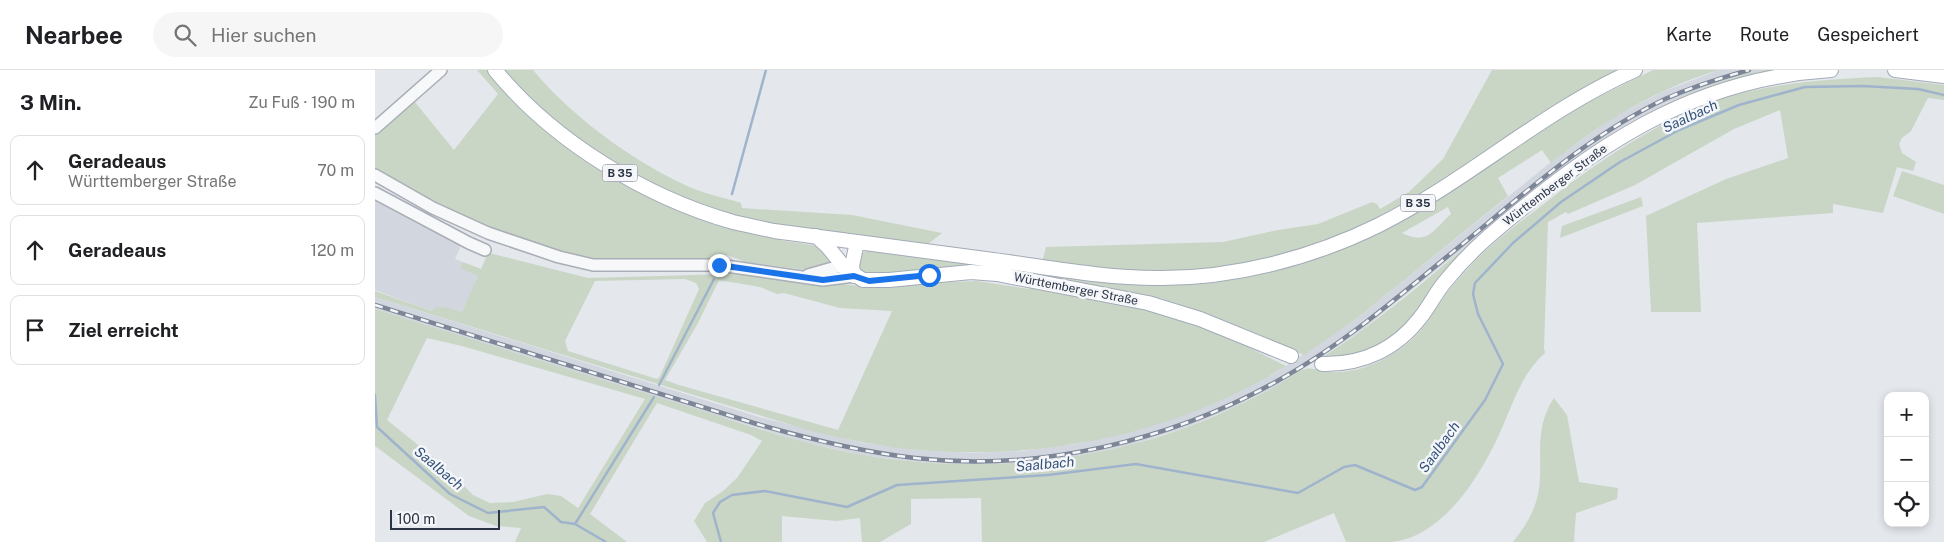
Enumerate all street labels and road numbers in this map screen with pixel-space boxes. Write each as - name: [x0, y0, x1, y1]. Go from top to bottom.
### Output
- street label: Württemberger Straße: [1500, 141, 1610, 229]
- road number: B 35: [603, 165, 637, 182]
- road number: B 35: [1401, 195, 1435, 212]
- street label: Württemberger Straße: [1013, 270, 1140, 308]

